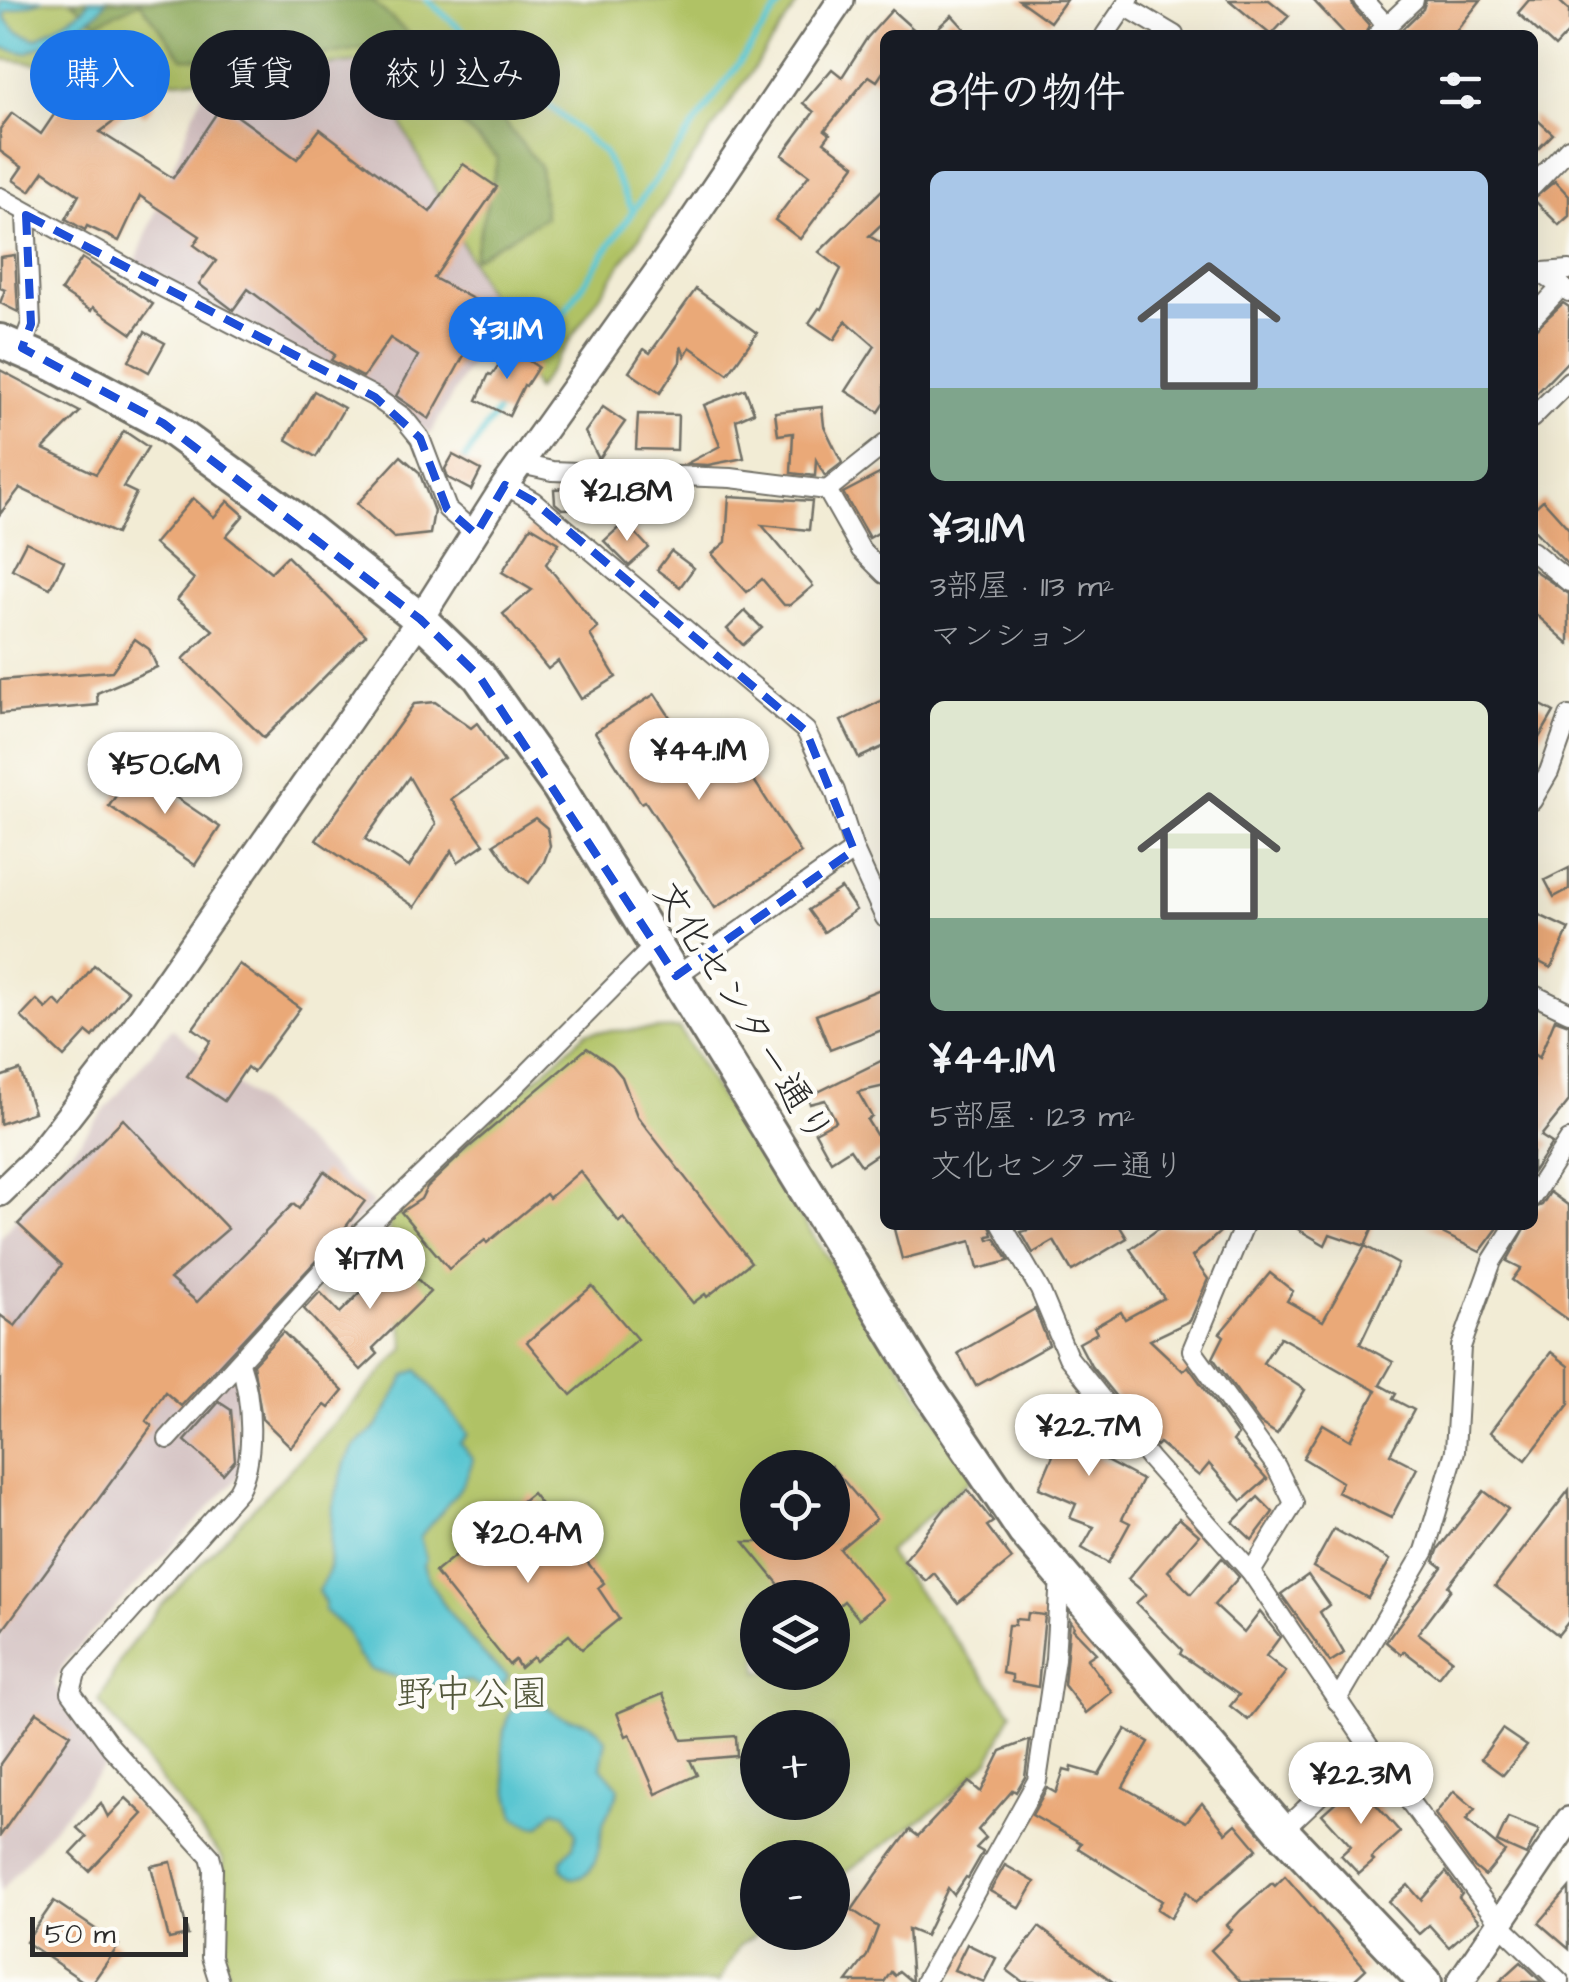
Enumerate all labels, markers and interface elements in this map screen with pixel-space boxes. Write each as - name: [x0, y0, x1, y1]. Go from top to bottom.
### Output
- chip: 購入: [30, 30, 170, 120]
- chip: 賃貸: [190, 30, 330, 120]
- chip: 絞り込み: [350, 30, 560, 120]
- icon: filters: [1433, 63, 1488, 118]
- text: 8件の物件: [930, 65, 1125, 123]
- icon: home: [1119, 236, 1299, 416]
- pin: ¥31.1M: [426, 297, 588, 382]
- text: ¥31.1M: [471, 307, 543, 352]
- pin: ¥21.8M: [546, 459, 708, 544]
- text: ¥21.8M: [581, 469, 673, 514]
- text: ¥31.1M: [930, 501, 1025, 559]
- text: 3部屋 · 113 m²: [930, 564, 1115, 609]
- text: マンション: [930, 614, 1089, 659]
- pin: ¥44.1M: [618, 718, 780, 803]
- text: ¥44.1M: [651, 728, 747, 773]
- pin: ¥50.6M: [84, 732, 246, 817]
- text: ¥50.6M: [110, 742, 220, 787]
- icon: home: [1119, 766, 1299, 946]
- street label: 文化センター通り: [640, 871, 844, 1155]
- text: ¥44.1M: [930, 1031, 1056, 1089]
- text: 5部屋 · 123 m²: [930, 1094, 1135, 1139]
- text: 文化センター通り: [930, 1144, 1185, 1189]
- pin: ¥17M: [311, 1227, 429, 1312]
- text: ¥17M: [336, 1237, 404, 1282]
- pin: ¥22.7M: [1008, 1394, 1170, 1479]
- text: ¥22.7M: [1037, 1404, 1141, 1449]
- map controls: [740, 1450, 850, 1950]
- button: locate: [740, 1450, 850, 1560]
- pin: ¥20.4M: [447, 1501, 609, 1586]
- text: ¥20.4M: [474, 1511, 582, 1556]
- button: layers: [740, 1580, 850, 1690]
- park label: 野中公園: [396, 1669, 548, 1721]
- button: +: [740, 1710, 850, 1820]
- pin: ¥22.3M: [1280, 1742, 1442, 1827]
- text: ¥22.3M: [1311, 1752, 1411, 1797]
- button: −: [740, 1840, 850, 1950]
- scale bar: [30, 1912, 188, 1956]
- text: 50 m: [45, 1915, 116, 1954]

